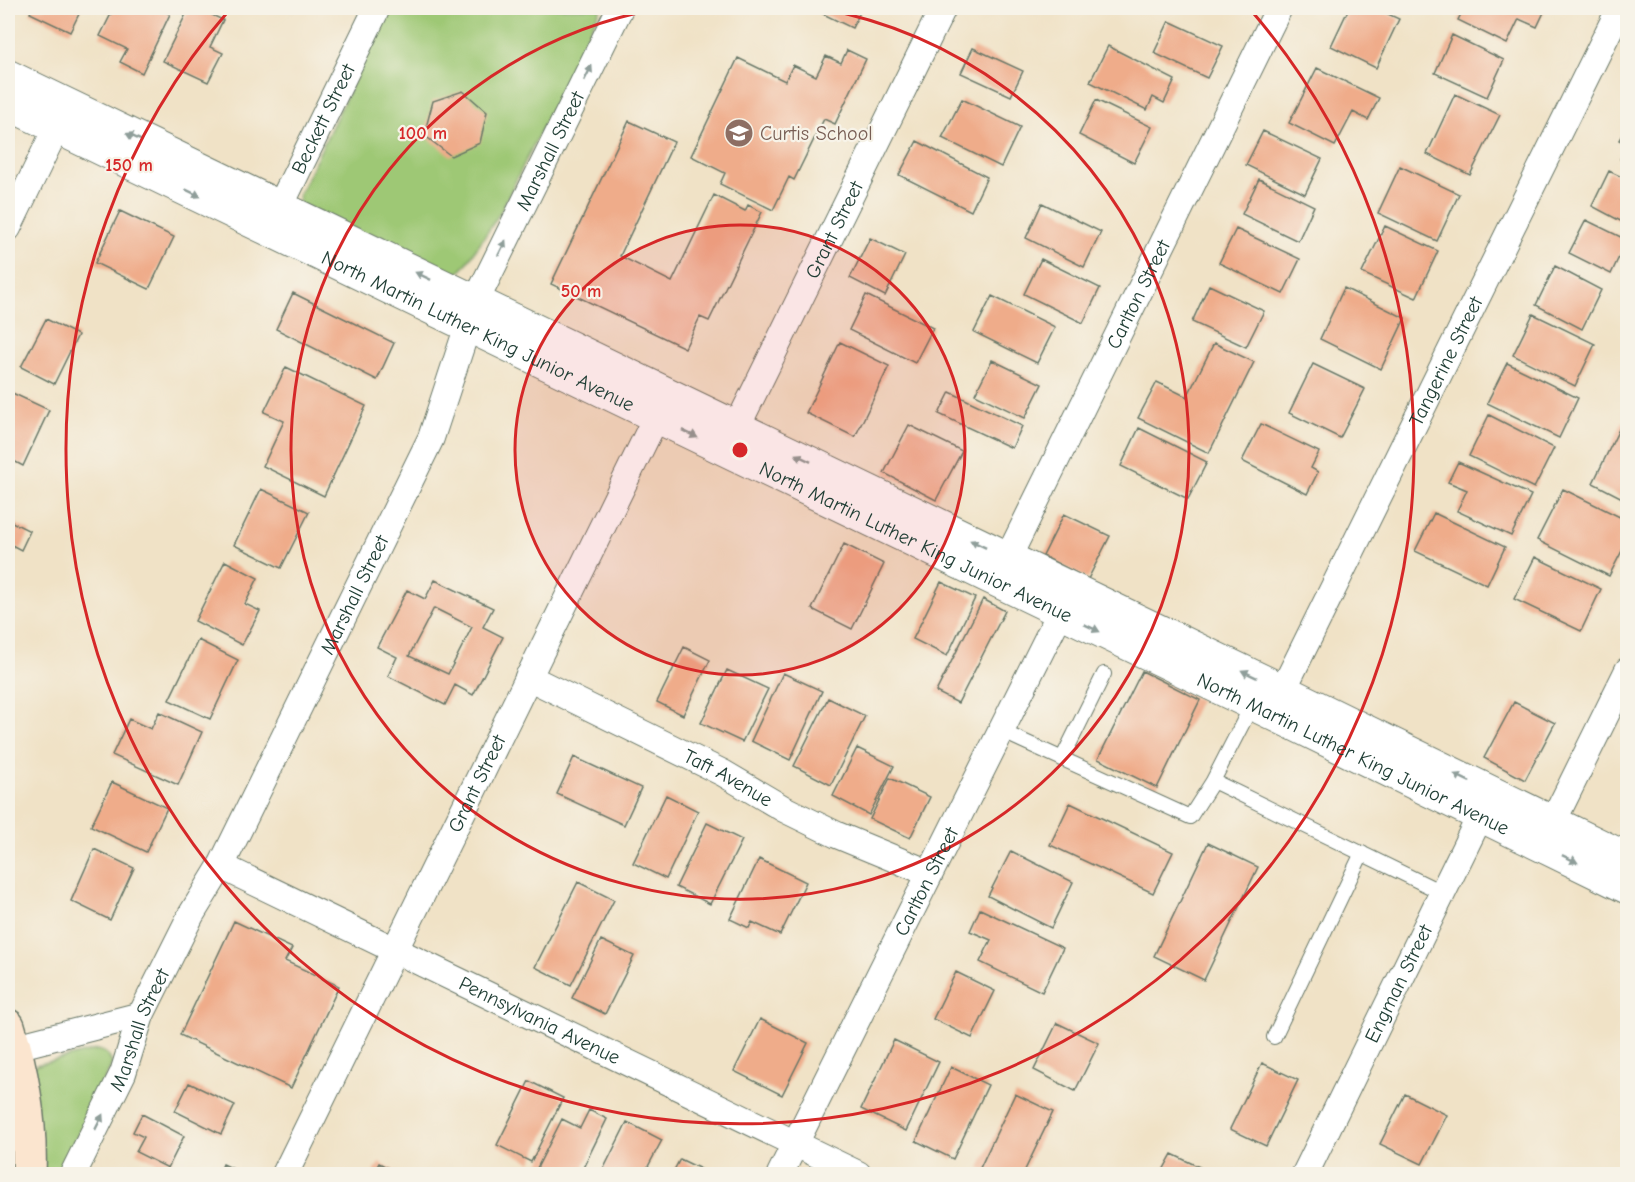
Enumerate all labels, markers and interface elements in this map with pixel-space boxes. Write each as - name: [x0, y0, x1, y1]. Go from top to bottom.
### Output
- street label: Beckett Street: [286, 59, 360, 178]
- one-way arrow: [583, 65, 592, 82]
- street label: Marshall Street: [511, 86, 589, 214]
- school or university icon: Curtis School: [723, 117, 755, 149]
- place label: Curtis School: [760, 122, 873, 145]
- text: 100 m: [399, 123, 447, 144]
- one-way arrow: [125, 133, 142, 142]
- text: 150 m: [105, 155, 153, 176]
- street label: Grant Street: [800, 176, 868, 282]
- one-way arrow: [184, 189, 201, 198]
- street label: Carlton Street: [1101, 235, 1175, 352]
- one-way arrow: [497, 240, 506, 257]
- street label: North Martin Luther King Junior Avenue: [318, 246, 638, 416]
- one-way arrow: [415, 271, 432, 280]
- text: 50 m: [561, 281, 601, 302]
- street label: Tangerine Street: [1404, 292, 1488, 429]
- one-way arrow: [681, 429, 698, 438]
- centre of rings: [730, 440, 750, 460]
- one-way arrow: [794, 454, 812, 464]
- street label: North Martin Luther King Junior Avenue: [756, 457, 1076, 627]
- street label: Marshall Street: [315, 530, 394, 658]
- one-way arrow: [970, 539, 987, 548]
- one-way arrow: [1084, 623, 1101, 632]
- street label: North Martin Luther King Junior Avenue: [1194, 668, 1513, 840]
- one-way arrow: [1240, 669, 1257, 678]
- street label: Grant Street: [443, 730, 511, 836]
- street label: Taft Avenue: [680, 744, 777, 811]
- one-way arrow: [1453, 773, 1470, 782]
- street label: Carlton Street: [889, 822, 963, 940]
- one-way arrow: [1562, 855, 1579, 864]
- street label: Engman Street: [1360, 920, 1437, 1046]
- street label: Marshall Street: [104, 963, 174, 1095]
- street label: Pennsylvania Avenue: [455, 971, 624, 1069]
- one-way arrow: [94, 1113, 104, 1130]

